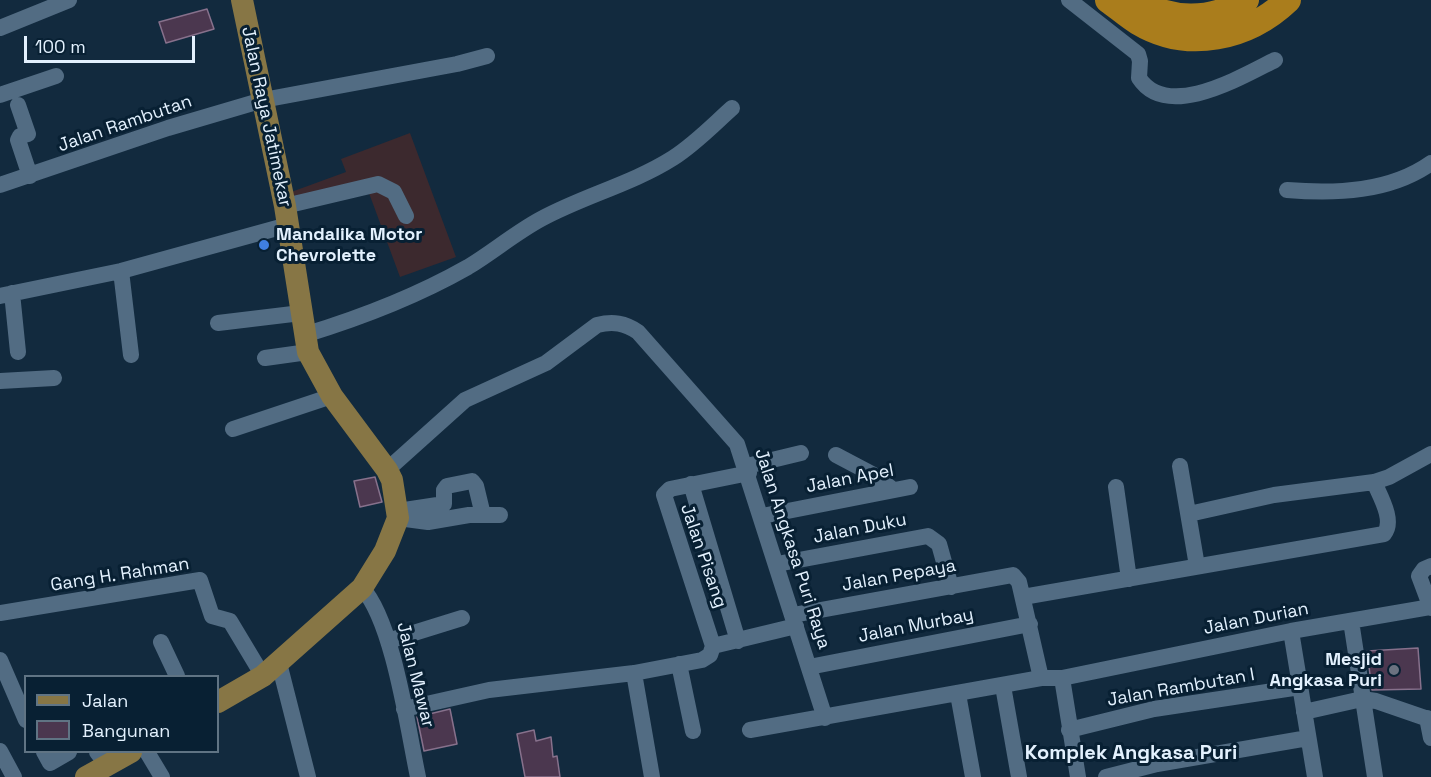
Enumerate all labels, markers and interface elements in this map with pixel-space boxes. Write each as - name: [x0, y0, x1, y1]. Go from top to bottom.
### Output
- scale bar: [27, 24, 198, 62]
- street label: Jalan Raya Jatimekar: [236, 25, 296, 209]
- text: 100 m: [35, 35, 86, 58]
- street label: Jalan Rambutan: [55, 91, 195, 157]
- place label: Mandalika Motor Chevrolette: [276, 224, 422, 266]
- marker: Mandalika Motor Chevrolette: [257, 238, 271, 252]
- street label: Jalan Angkasa Puri Raya: [749, 446, 835, 652]
- street label: Jalan Apel: [804, 460, 896, 498]
- street label: Jalan Pisang: [675, 501, 731, 611]
- street label: Jalan Duku: [811, 509, 909, 549]
- street label: Gang H. Rahman: [49, 553, 191, 597]
- street label: Jalan Pepaya: [840, 555, 958, 597]
- street label: Jalan Durian: [1202, 598, 1310, 640]
- street label: Jalan Murbay: [856, 604, 976, 648]
- street label: Jalan Mawar: [391, 620, 439, 730]
- place label: Mesjid Angkasa Puri: [1270, 649, 1382, 692]
- marker: Mesjid Angkasa Puri: [1387, 663, 1401, 677]
- street label: Jalan Rambutan I: [1106, 664, 1256, 712]
- legend: [24, 675, 219, 753]
- text: Jalan: [82, 689, 128, 712]
- text: Bangunan: [82, 719, 170, 742]
- district label: Komplek Angkasa Puri: [1025, 742, 1237, 766]

